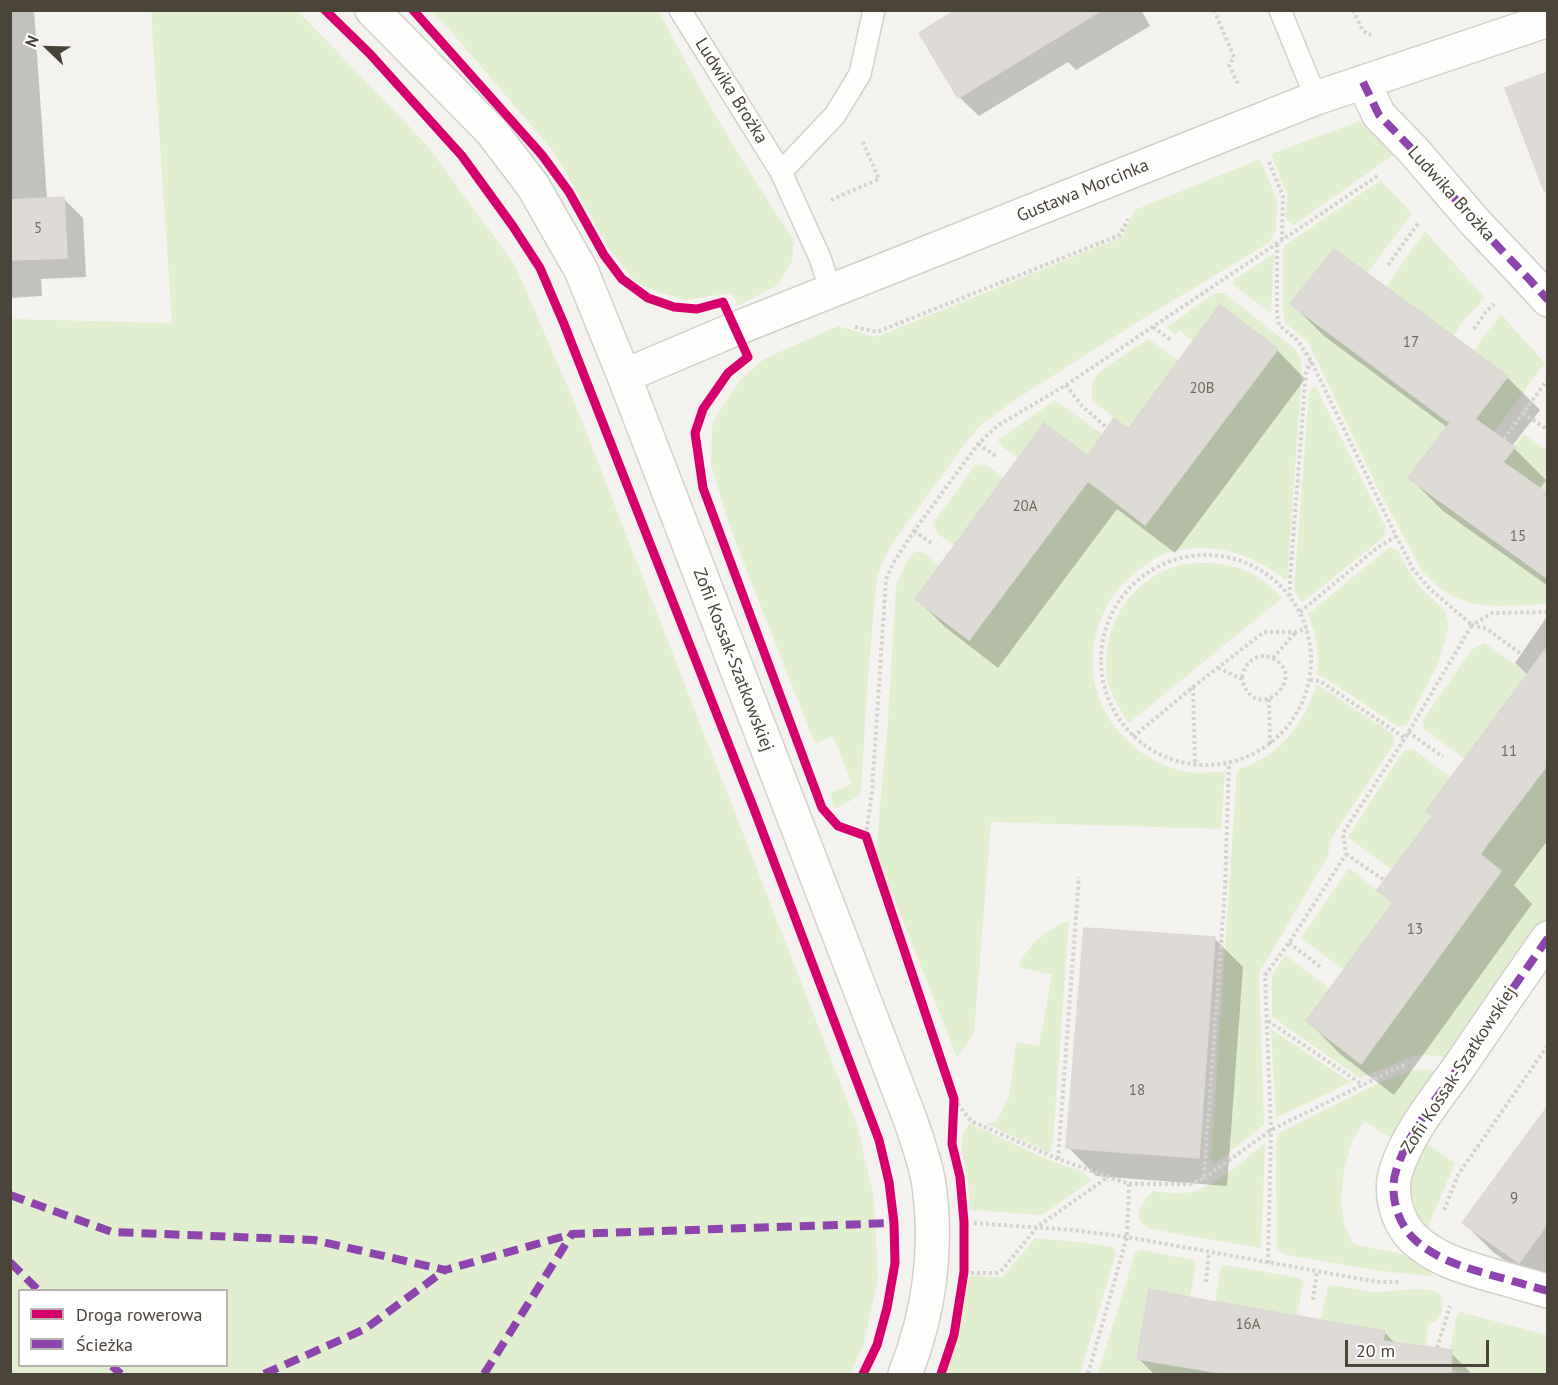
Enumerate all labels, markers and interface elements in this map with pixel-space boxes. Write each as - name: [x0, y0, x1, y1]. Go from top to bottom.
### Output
- north arrow: [18, 18, 78, 78]
- text: N: [20, 32, 43, 50]
- street label: Ludwika Brożka: [690, 34, 772, 148]
- street label: Ludwika Brożka: [1403, 142, 1499, 246]
- street label: Gustawa Morcinka: [1014, 155, 1152, 227]
- house number: 5: [34, 220, 42, 238]
- house number: 17: [1403, 334, 1419, 352]
- house number: 20B: [1189, 380, 1215, 398]
- house number: 20A: [1012, 498, 1038, 516]
- house number: 15: [1510, 528, 1526, 546]
- street label: Zofii Kossak-Szatkowskiej: [688, 565, 778, 755]
- house number: 11: [1501, 743, 1517, 761]
- house number: 13: [1407, 921, 1423, 939]
- street label: Zofii Kossak-Szatkowskiej: [1397, 982, 1521, 1158]
- house number: 18: [1129, 1082, 1145, 1100]
- house number: 9: [1510, 1190, 1518, 1208]
- legend: [18, 1289, 228, 1367]
- text: Droga rowerowa: [76, 1303, 202, 1326]
- house number: 16A: [1235, 1316, 1261, 1334]
- scale bar: [1348, 1328, 1492, 1366]
- text: Ścieżka: [76, 1333, 133, 1356]
- text: 20 m: [1356, 1339, 1395, 1362]

